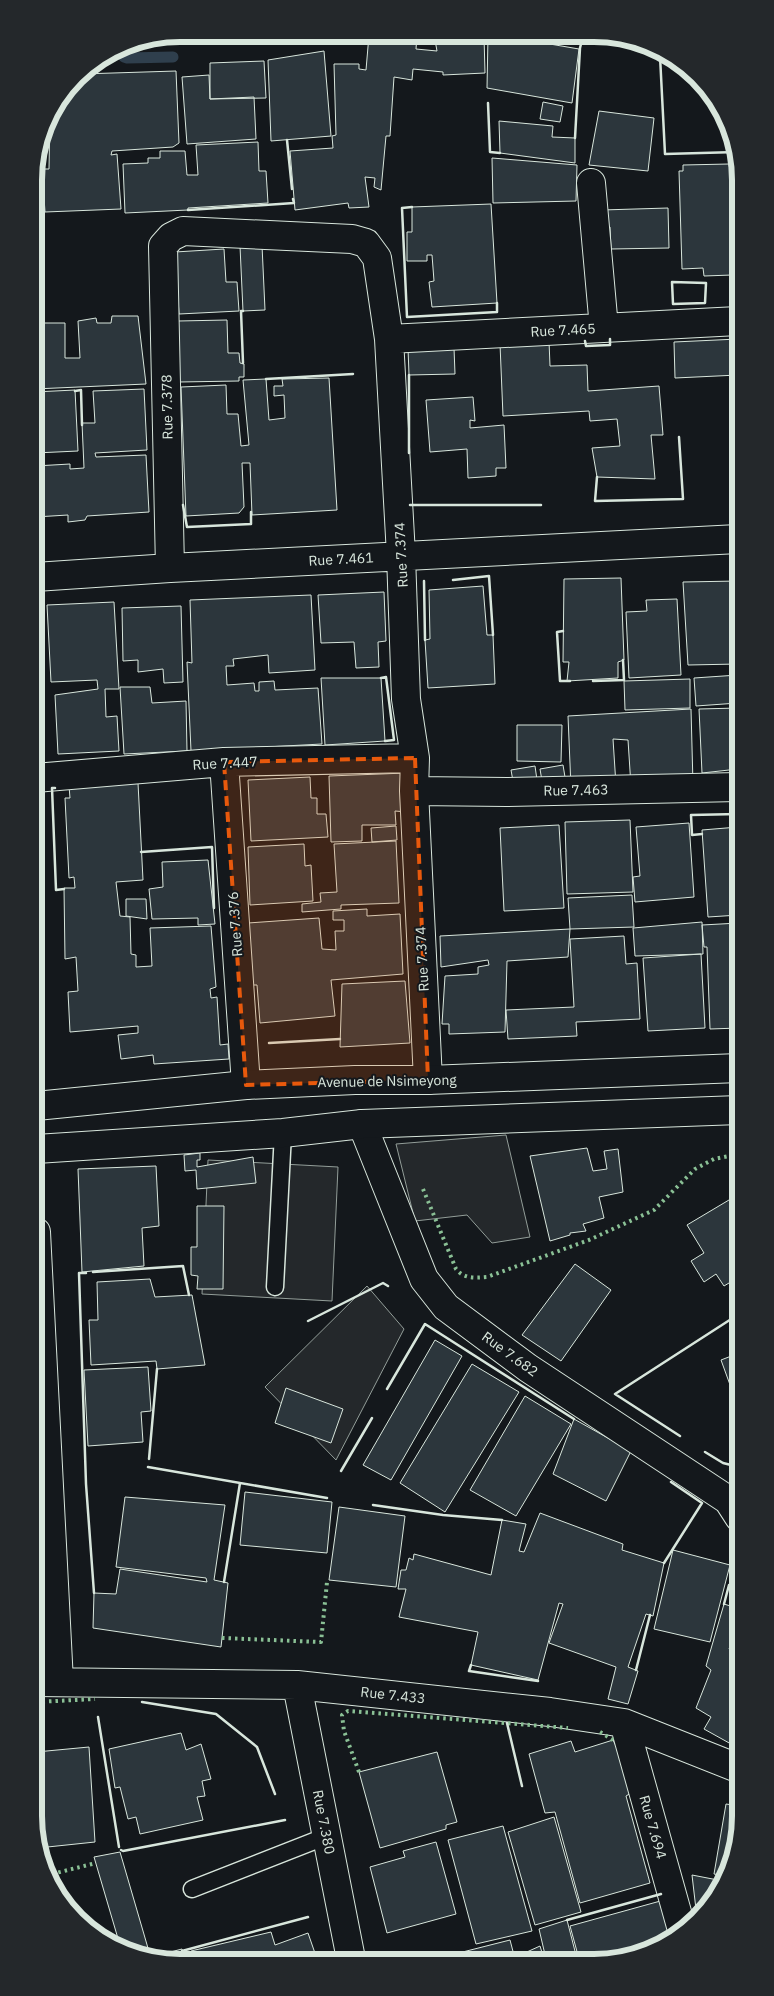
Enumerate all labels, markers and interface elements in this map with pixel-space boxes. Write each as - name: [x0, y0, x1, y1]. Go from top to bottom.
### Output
- street label: Rue 7.465: [530, 319, 596, 341]
- street label: Rue 7.378: [157, 374, 177, 440]
- street label: Rue 7.374: [390, 522, 412, 588]
- street label: Rue 7.461: [308, 548, 374, 570]
- street label: Rue 7.447: [192, 752, 258, 774]
- street label: Rue 7.463: [543, 780, 609, 800]
- street label: Rue 7.376: [224, 891, 246, 957]
- street label: Rue 7.374: [411, 926, 433, 992]
- street label: Avenue de Nsimeyong: [317, 1071, 457, 1091]
- street label: Rue 7.682: [478, 1328, 542, 1380]
- street label: Rue 7.433: [360, 1683, 426, 1707]
- street label: Rue 7.380: [309, 1788, 339, 1856]
- street label: Rue 7.694: [635, 1793, 671, 1861]

